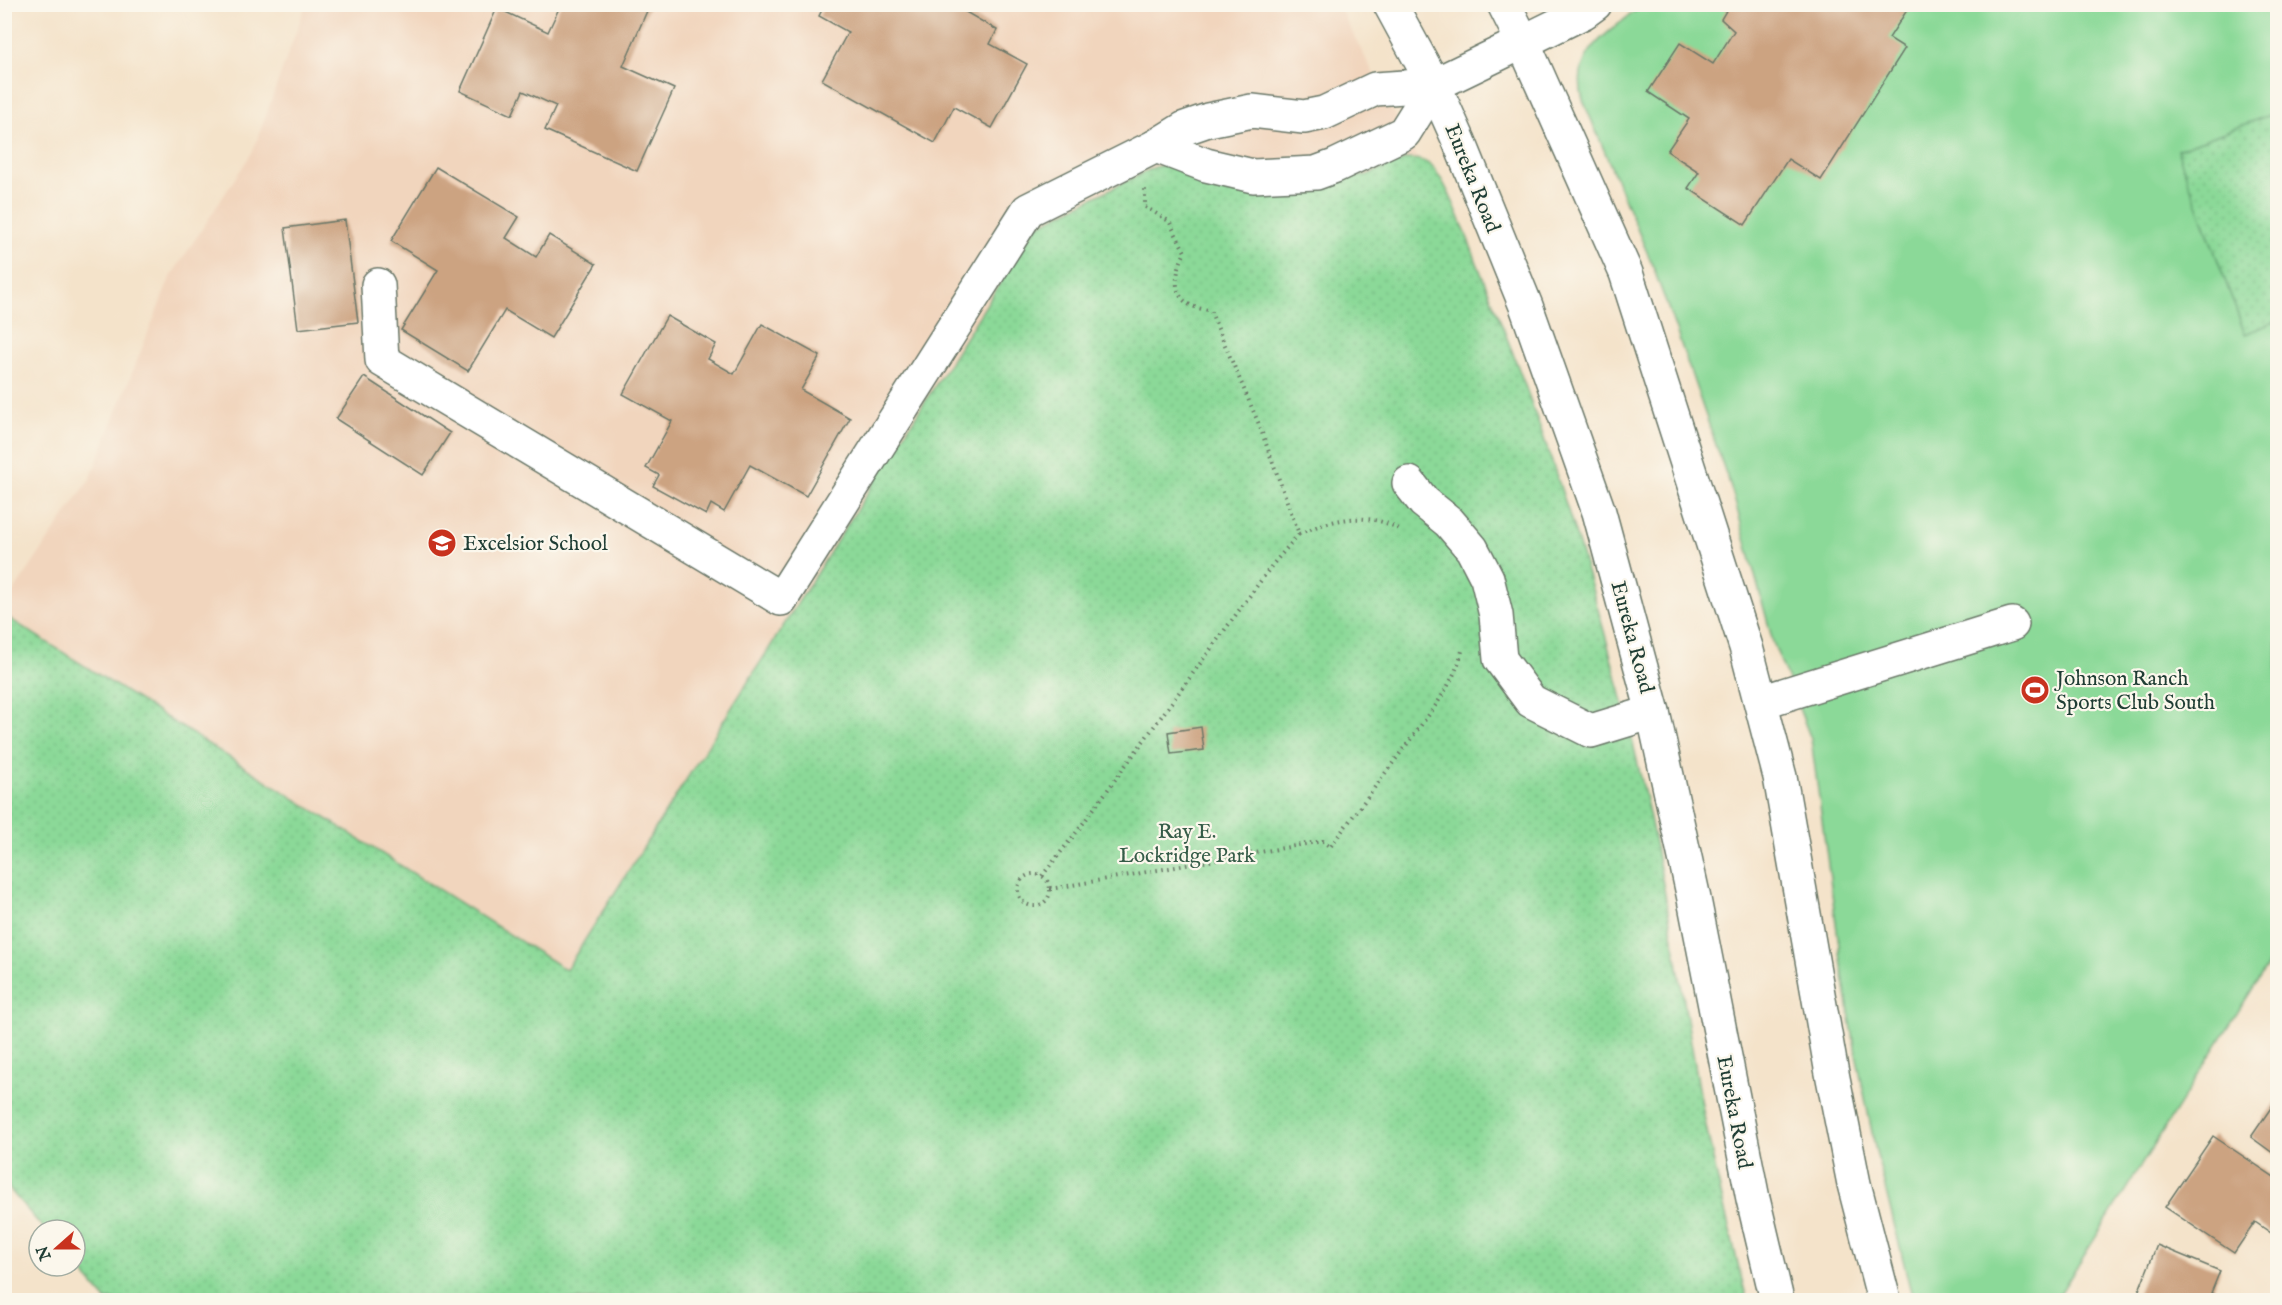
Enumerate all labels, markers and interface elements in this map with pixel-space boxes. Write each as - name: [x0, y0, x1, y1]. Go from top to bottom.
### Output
- street label: Eureka Road: [1438, 120, 1506, 238]
- school or university icon: Excelsior School: [426, 527, 458, 559]
- place label: Excelsior School: [463, 531, 608, 558]
- street label: Eureka Road: [1604, 578, 1660, 697]
- place label: Johnson Ranch Sports Club South: [2054, 666, 2215, 717]
- sports icon: Johnson Ranch Sports Club South: [2019, 674, 2051, 706]
- park label: Ray E. Lockridge Park: [1119, 819, 1256, 870]
- street label: Eureka Road: [1709, 1053, 1758, 1172]
- north arrow: [27, 1218, 87, 1278]
- text: N: [33, 1242, 57, 1264]

